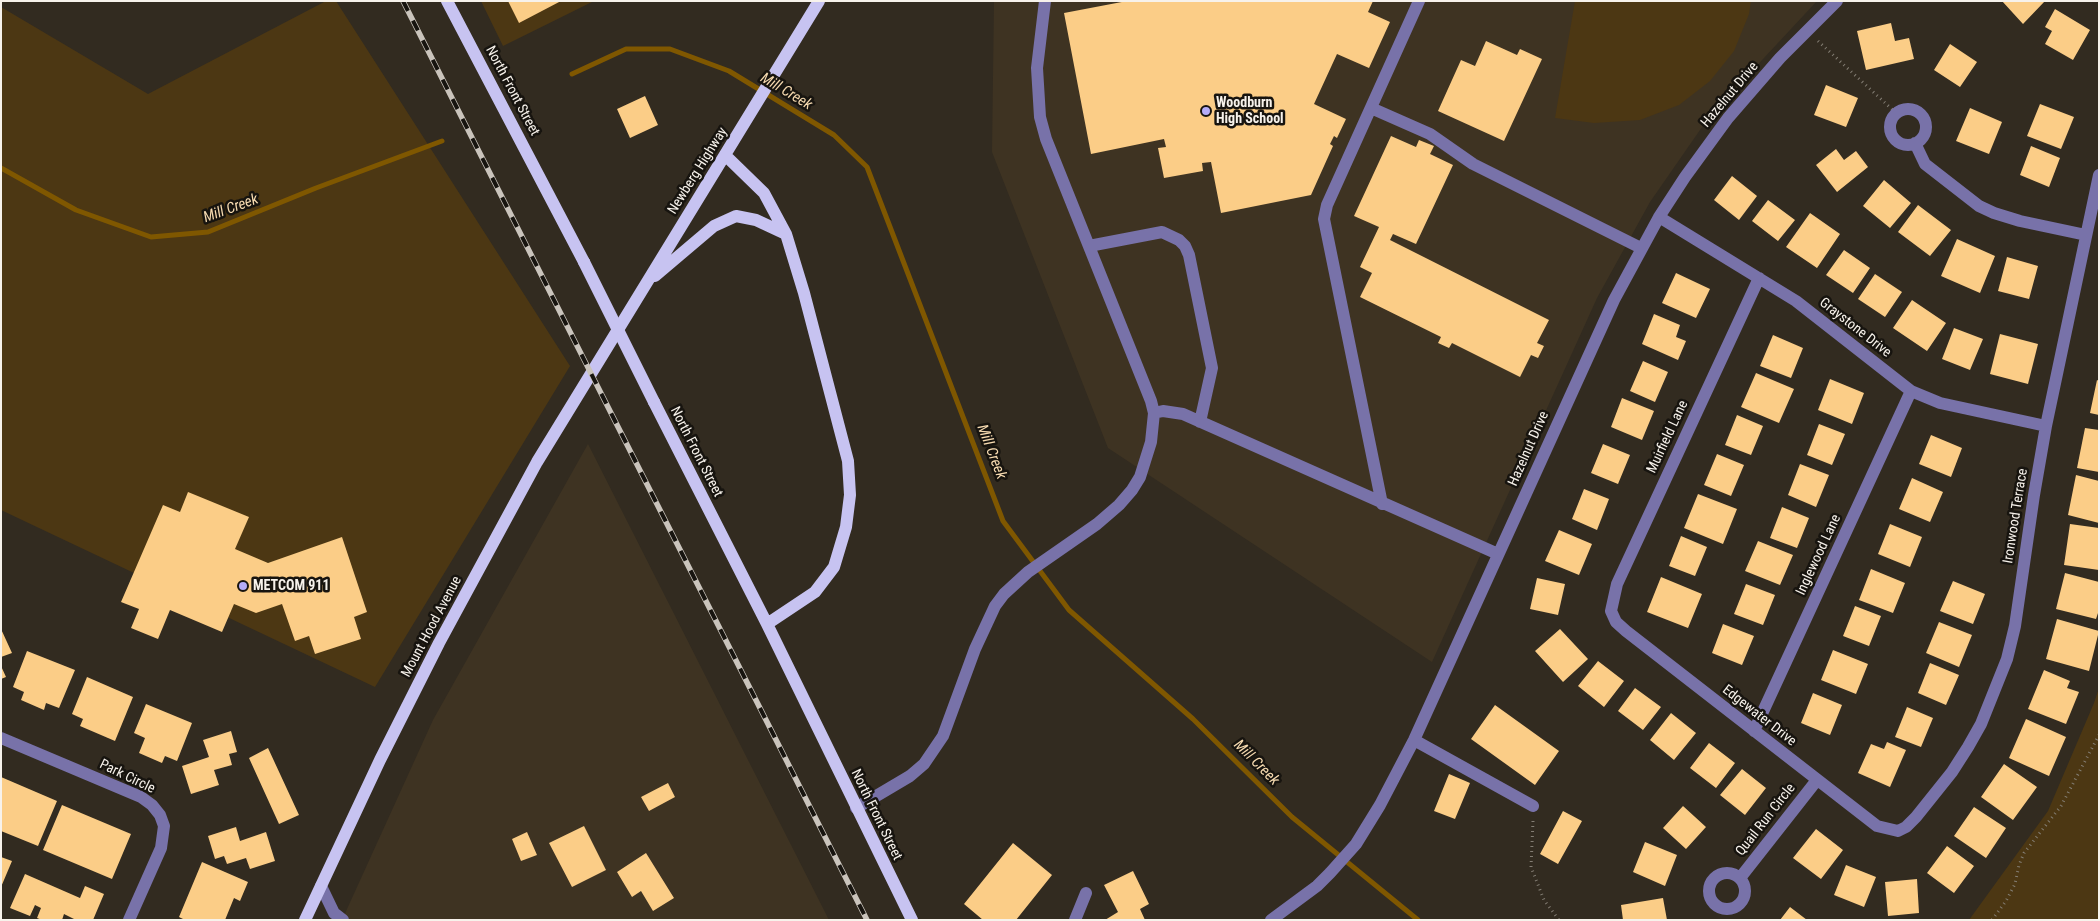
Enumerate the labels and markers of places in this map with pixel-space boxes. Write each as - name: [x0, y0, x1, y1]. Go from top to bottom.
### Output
- place label: Woodburn High School: [1216, 95, 1284, 128]
- marker: Woodburn High School: [1200, 105, 1212, 117]
- place label: METCOM 911: [253, 578, 330, 594]
- marker: METCOM 911: [237, 580, 249, 592]

